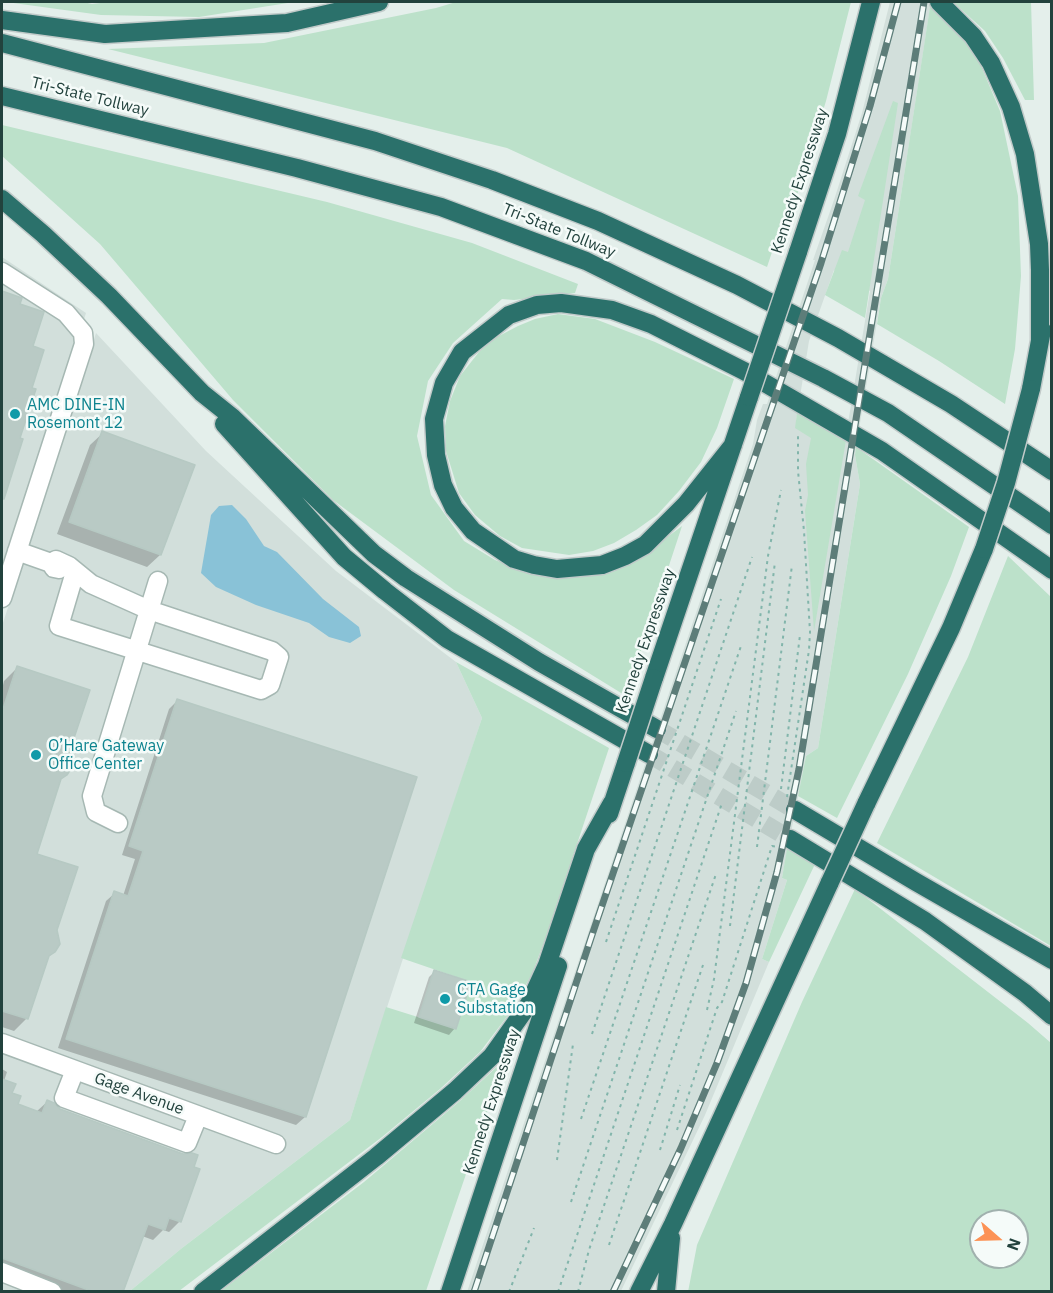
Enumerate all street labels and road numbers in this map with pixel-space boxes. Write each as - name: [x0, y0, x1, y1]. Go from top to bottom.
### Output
- street label: Tri-State Tollway: [29, 73, 151, 121]
- street label: Kennedy Expressway: [767, 106, 833, 256]
- street label: Tri-State Tollway: [500, 200, 618, 262]
- street label: Kennedy Expressway: [612, 566, 680, 716]
- street label: Kennedy Expressway: [459, 1027, 525, 1177]
- street label: Gage Avenue: [92, 1069, 186, 1119]

